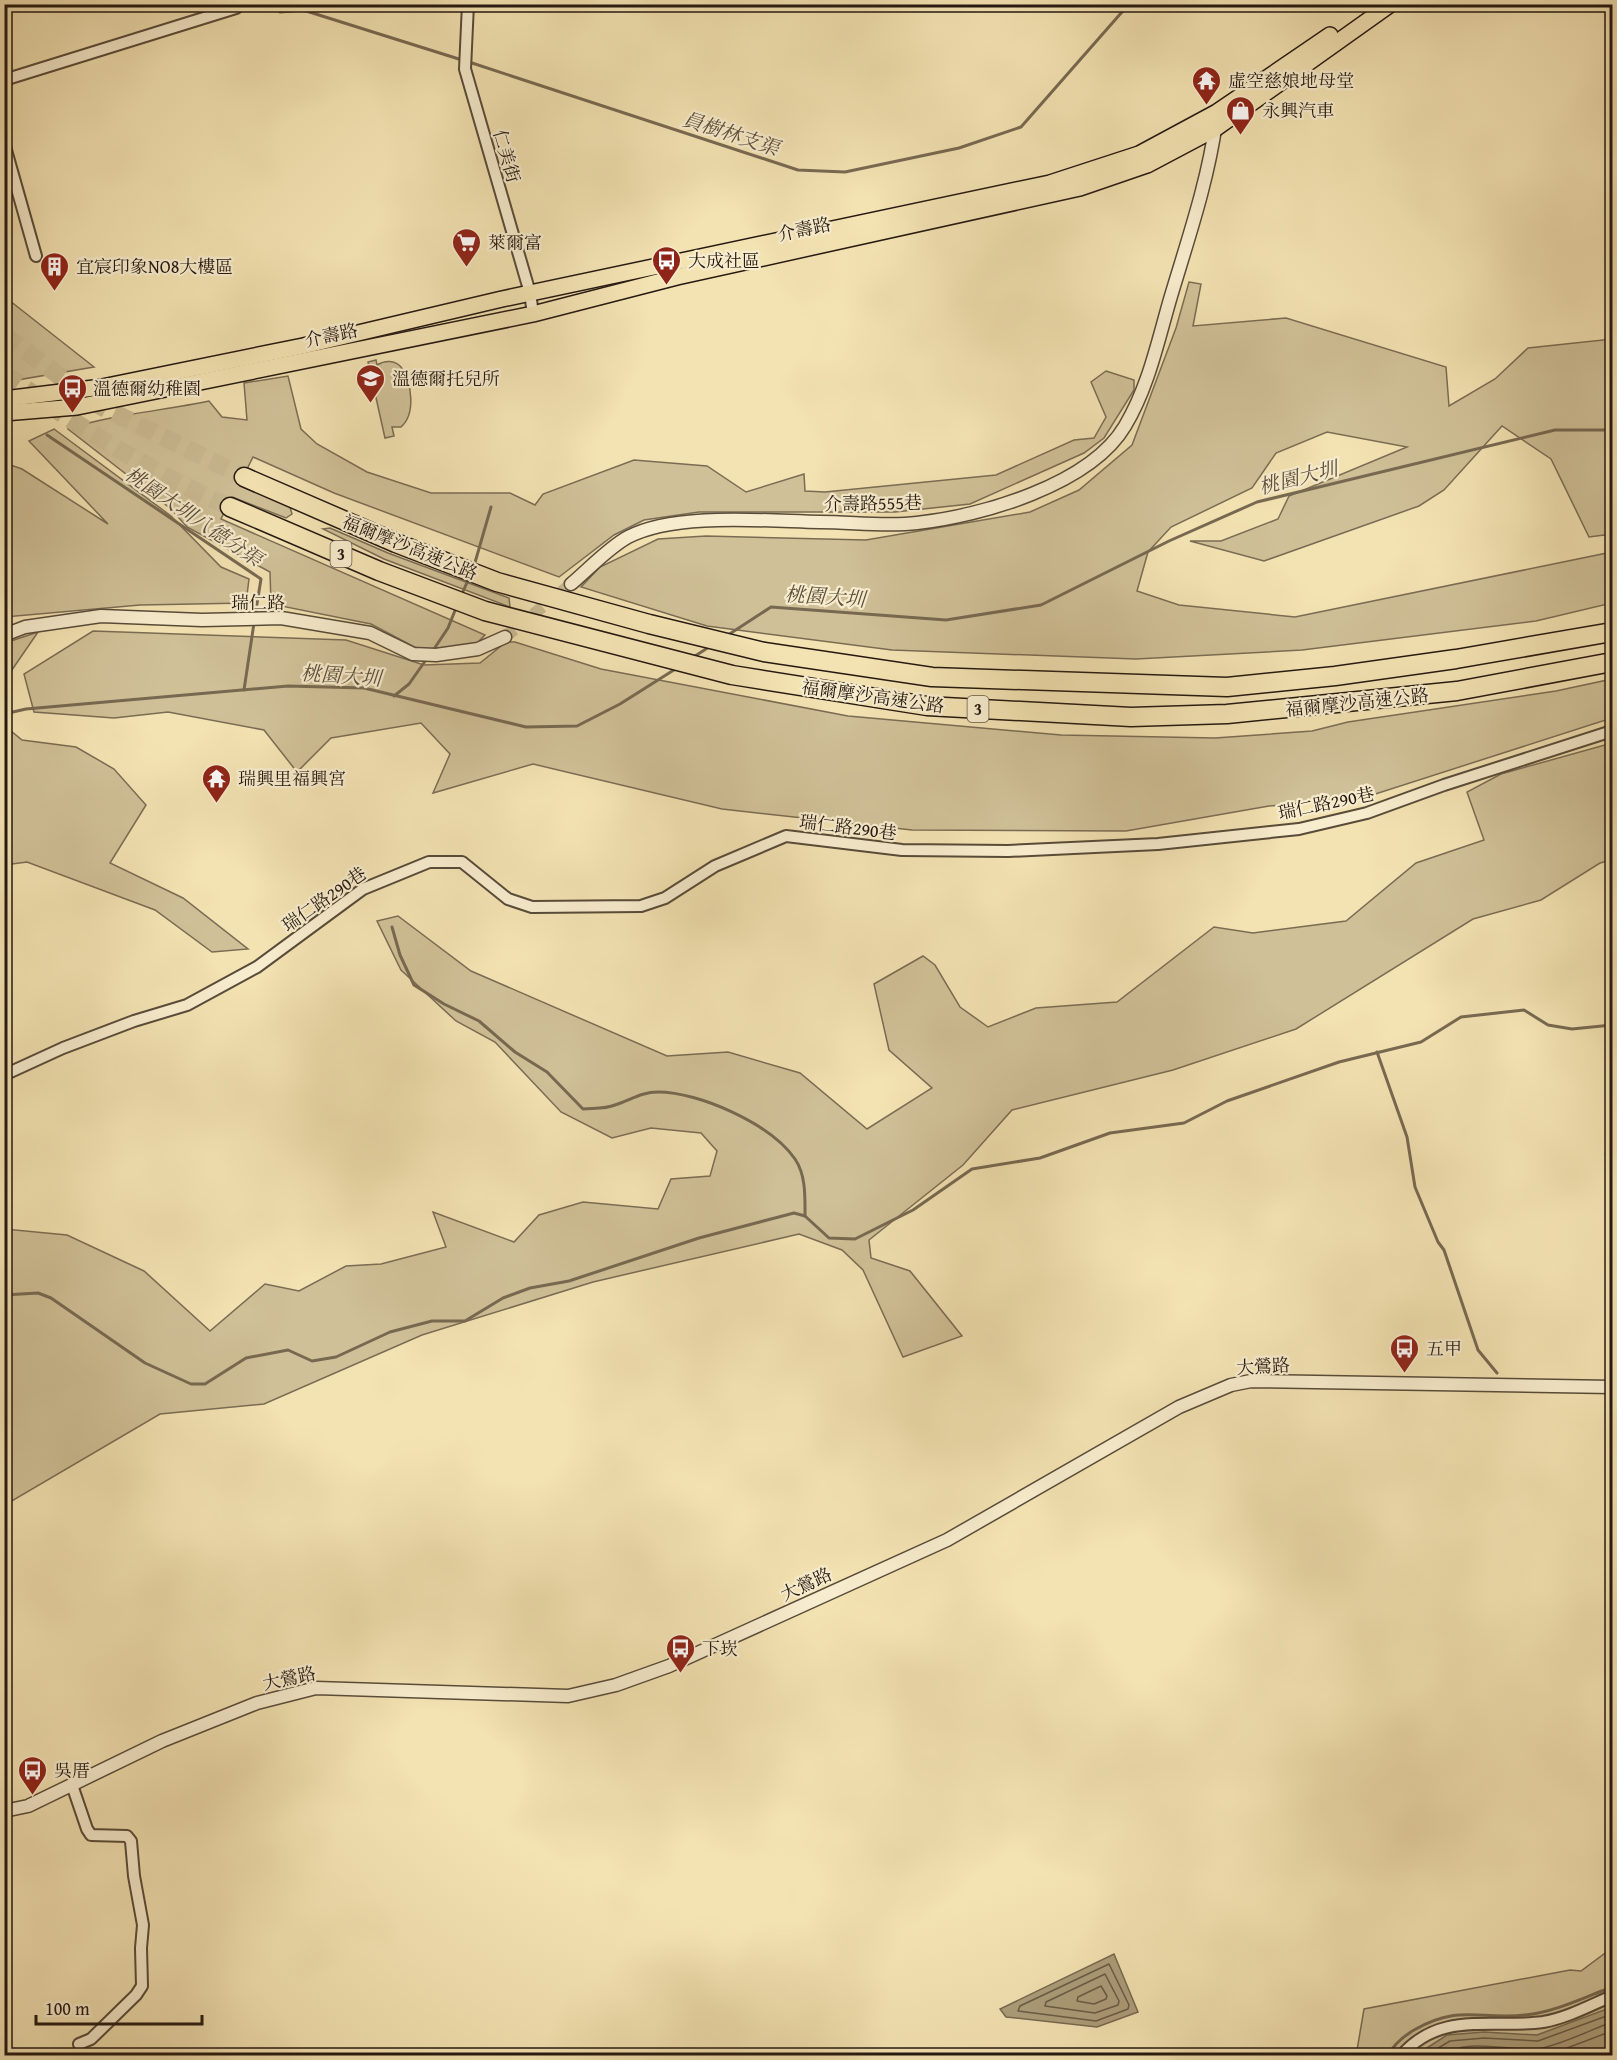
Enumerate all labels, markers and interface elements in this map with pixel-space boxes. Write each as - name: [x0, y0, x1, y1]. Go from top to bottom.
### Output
- temple icon: 虛空慈娘地母堂: [1191, 64, 1223, 106]
- place label: 虛空慈娘地母堂: [1228, 67, 1354, 94]
- shop icon: 永興汽車: [1225, 94, 1257, 136]
- place label: 永興汽車: [1262, 97, 1334, 124]
- water label: 員樹林支渠: [679, 104, 786, 163]
- street label: 仁美街: [487, 126, 527, 186]
- street label: 介壽路: [775, 210, 833, 248]
- supermarket icon: 萊爾富: [451, 226, 483, 268]
- place label: 萊爾富: [488, 229, 542, 256]
- bus stop icon: 大成社區: [651, 244, 683, 286]
- place label: 大成社區: [688, 247, 760, 274]
- building icon: 宜宸印象NO8大樓區: [39, 250, 71, 292]
- place label: 宜宸印象NO8大樓區: [76, 253, 233, 280]
- street label: 介壽路: [302, 316, 360, 354]
- school or university icon: 溫德爾托兒所: [355, 362, 387, 404]
- place label: 溫德爾托兒所: [392, 365, 500, 392]
- bus stop icon: 溫德爾幼稚園: [56, 372, 88, 414]
- place label: 溫德爾幼稚園: [93, 375, 201, 402]
- water label: 桃園大圳: [1256, 453, 1343, 501]
- water label: 桃園大圳八德分渠: [120, 459, 271, 574]
- street label: 介壽路555巷: [824, 489, 922, 517]
- street label: 福爾摩沙高速公路: [338, 508, 482, 586]
- road number: 3: [330, 541, 352, 567]
- water label: 桃園大圳: [784, 579, 869, 613]
- street label: 瑞仁路: [231, 589, 285, 616]
- water label: 桃園大圳: [300, 658, 385, 692]
- street label: 福爾摩沙高速公路: [800, 673, 946, 719]
- street label: 福爾摩沙高速公路: [1284, 681, 1430, 723]
- road number: 3: [968, 696, 988, 722]
- temple icon: 瑞興里福興宮: [201, 762, 233, 804]
- place label: 瑞興里福興宮: [238, 765, 346, 792]
- street label: 瑞仁路290巷: [1275, 780, 1377, 826]
- street label: 瑞仁路290巷: [798, 808, 898, 846]
- street label: 瑞仁路290巷: [276, 860, 372, 938]
- bus stop icon: 五甲: [1389, 1332, 1421, 1374]
- place label: 五甲: [1426, 1335, 1462, 1362]
- street label: 大鶯路: [1235, 1351, 1291, 1381]
- street label: 大鶯路: [776, 1560, 836, 1608]
- bus stop icon: 下崁: [665, 1632, 697, 1674]
- place label: 下崁: [702, 1635, 738, 1662]
- street label: 大鶯路: [260, 1659, 318, 1697]
- bus stop icon: 吳厝: [17, 1754, 49, 1796]
- place label: 吳厝: [54, 1757, 90, 1784]
- scale bar: [36, 1988, 202, 2026]
- text: 100 m: [45, 1995, 90, 2022]

